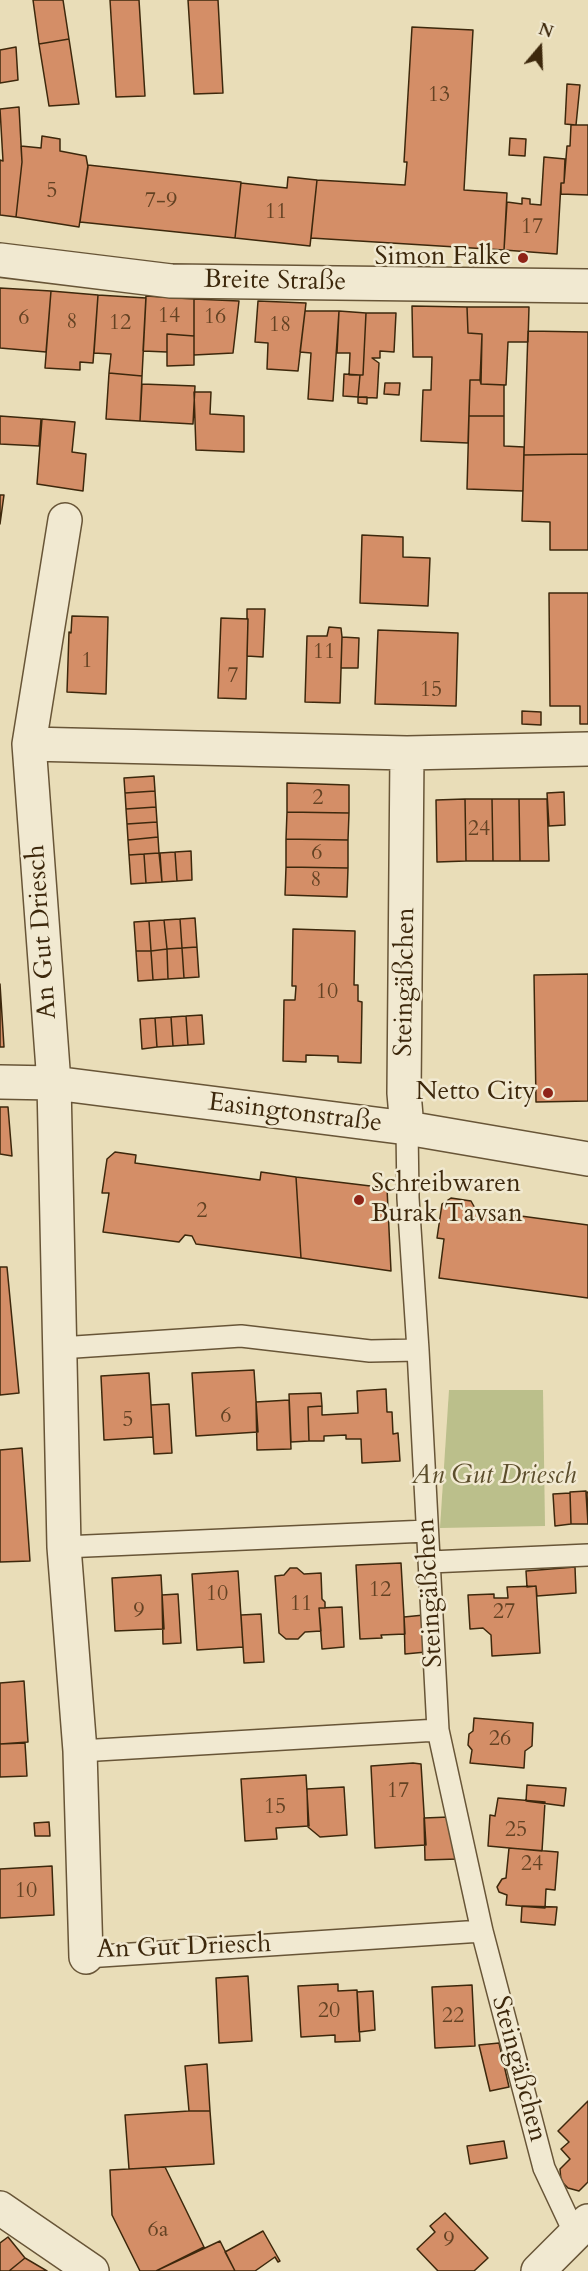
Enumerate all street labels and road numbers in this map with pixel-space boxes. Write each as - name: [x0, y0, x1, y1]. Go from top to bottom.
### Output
- street label: Breite Straße: [203, 265, 347, 299]
- street label: An Gut Driesch: [21, 844, 65, 1020]
- street label: Steingäßchen: [389, 907, 423, 1057]
- street label: Easingtonstraße: [206, 1088, 384, 1140]
- street label: Steingäßchen: [412, 1518, 450, 1668]
- street label: An Gut Driesch: [96, 1929, 272, 1967]
- street label: Steingäßchen: [484, 1993, 552, 2145]

